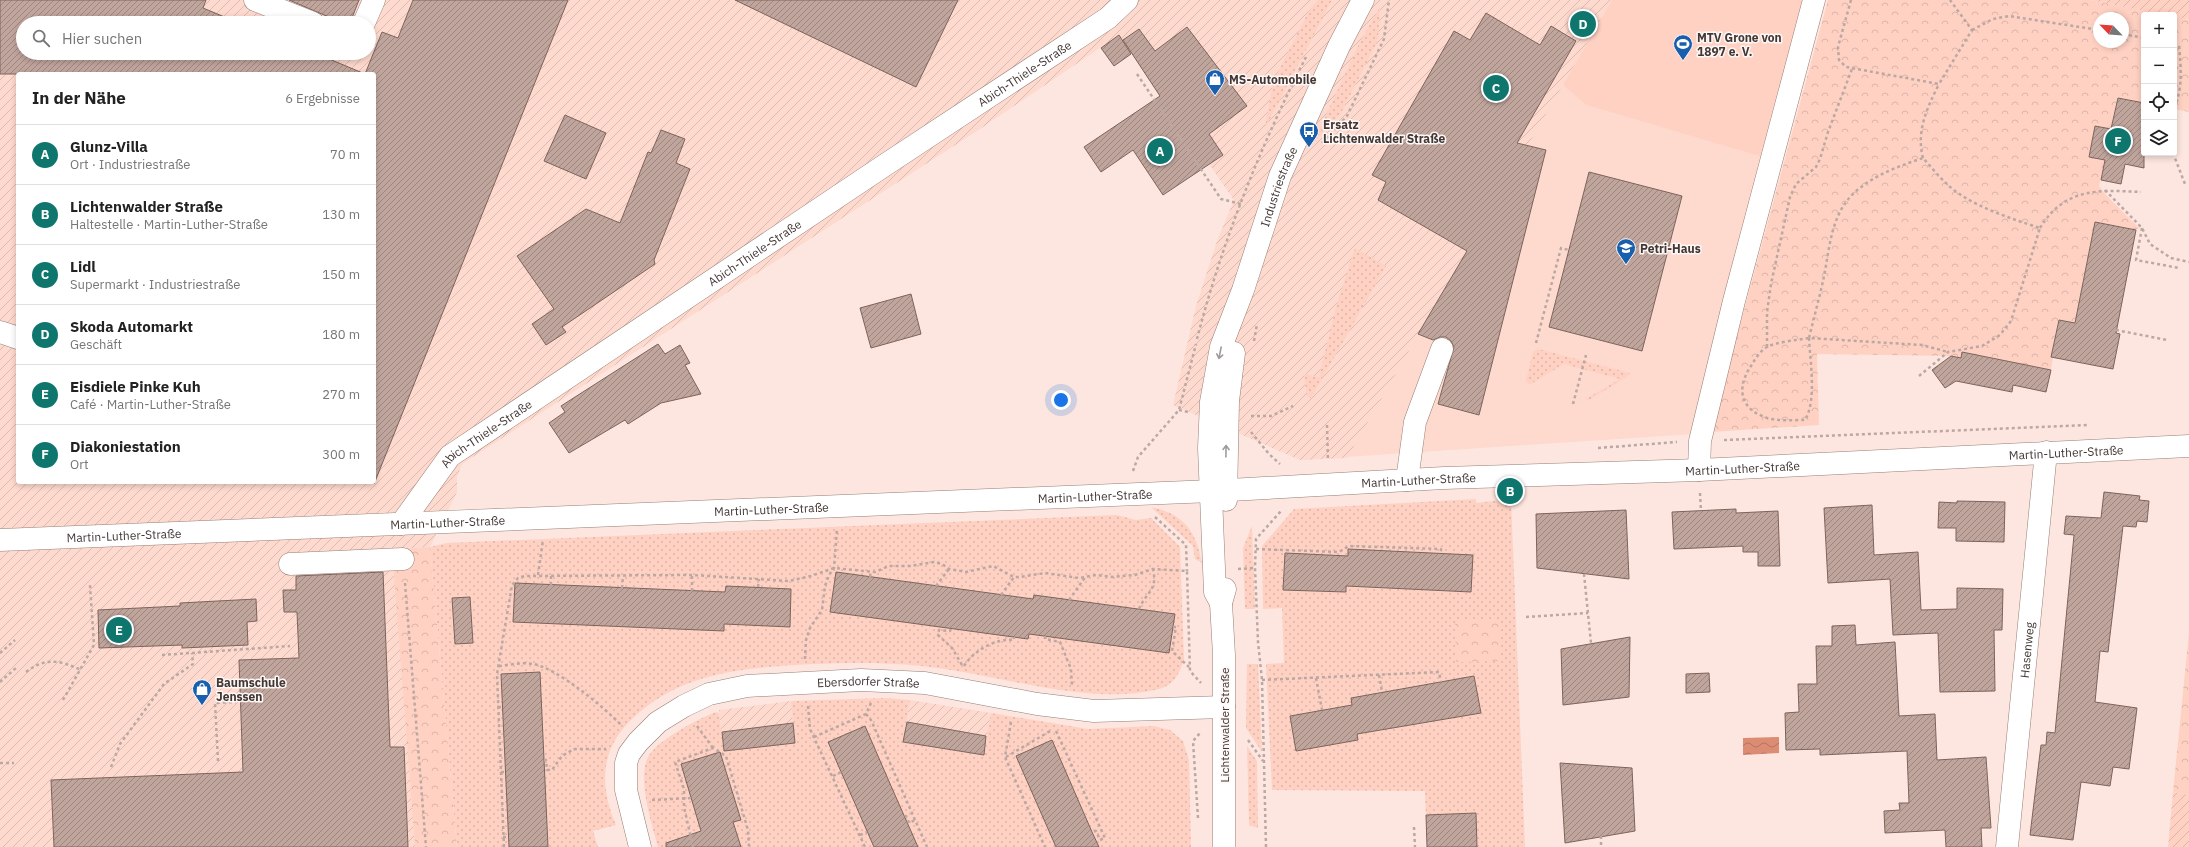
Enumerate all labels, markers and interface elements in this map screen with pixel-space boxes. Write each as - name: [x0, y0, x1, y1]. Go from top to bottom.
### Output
- pin: D: [1570, 9, 1596, 39]
- north arrow: [2093, 12, 2129, 48]
- map controls: [2141, 12, 2177, 156]
- button: +: [2141, 12, 2177, 48]
- search box: [16, 16, 376, 60]
- icon: search: [30, 27, 52, 49]
- text: Hier suchen: [62, 29, 142, 48]
- place label: MTV Grone von 1897 e. V.: [1697, 30, 1782, 59]
- sports icon: MTV Grone von 1897 e. V.: [1672, 33, 1694, 61]
- street label: Abich-Thiele-Straße: [975, 37, 1074, 109]
- button: −: [2141, 48, 2177, 84]
- shop icon: MS-Automobile: [1204, 68, 1226, 96]
- place label: MS-Automobile: [1229, 72, 1317, 87]
- pin: C: [1483, 73, 1509, 103]
- button: locate: [2141, 84, 2177, 120]
- text: In der Nähe: [32, 87, 126, 109]
- text: 6 Ergebnisse: [285, 90, 360, 107]
- place label: Ersatz Lichtenwalder Straße: [1323, 117, 1446, 146]
- bus stop icon: Ersatz Lichtenwalder Straße: [1298, 120, 1320, 148]
- button: layers: [2141, 120, 2177, 156]
- pin: F: [2105, 126, 2131, 156]
- pin: A: [1147, 136, 1173, 166]
- text: Glunz-Villa: [70, 137, 148, 156]
- street label: Industriestraße: [1257, 144, 1300, 229]
- text: A: [41, 146, 49, 163]
- text: 70 m: [330, 146, 360, 163]
- text: Ort · Industriestraße: [70, 156, 190, 173]
- text: Lichtenwalder Straße: [70, 197, 223, 216]
- text: B: [41, 206, 49, 223]
- text: 130 m: [322, 206, 360, 223]
- text: Haltestelle · Martin-Luther-Straße: [70, 216, 268, 233]
- street label: Abich-Thiele-Straße: [705, 216, 804, 289]
- school or university icon: Petri-Haus: [1615, 237, 1637, 265]
- place label: Petri-Haus: [1640, 241, 1701, 256]
- text: Lidl: [70, 257, 96, 276]
- text: C: [41, 266, 49, 283]
- text: 150 m: [322, 266, 360, 283]
- text: Supermarkt · Industriestraße: [70, 276, 241, 293]
- text: Skoda Automarkt: [70, 317, 193, 336]
- text: D: [40, 326, 50, 343]
- text: 180 m: [322, 326, 360, 343]
- text: Geschäft: [70, 336, 122, 353]
- one-way arrow: [1215, 346, 1223, 359]
- text: Eisdiele Pinke Kuh: [70, 377, 201, 396]
- text: E: [41, 386, 49, 403]
- text: 270 m: [322, 386, 360, 403]
- your location: [1051, 390, 1071, 410]
- text: Café · Martin-Luther-Straße: [70, 396, 231, 413]
- street label: Abich-Thiele-Straße: [437, 396, 535, 470]
- text: Diakoniestation: [70, 437, 181, 456]
- street label: Martin-Luther-Straße: [2008, 442, 2124, 462]
- one-way arrow: [1222, 445, 1230, 458]
- text: F: [41, 446, 49, 463]
- text: 300 m: [322, 446, 360, 463]
- text: Ort: [70, 456, 89, 473]
- street label: Martin-Luther-Straße: [1685, 458, 1801, 478]
- street label: Martin-Luther-Straße: [1361, 469, 1477, 490]
- pin: B: [1497, 476, 1523, 506]
- street label: Martin-Luther-Straße: [1037, 486, 1153, 506]
- street label: Martin-Luther-Straße: [714, 499, 829, 519]
- street label: Martin-Luther-Straße: [390, 512, 506, 532]
- street label: Martin-Luther-Straße: [66, 525, 182, 545]
- pin: E: [106, 615, 132, 645]
- street label: Hasenweg: [2016, 621, 2037, 679]
- street label: Lichtenwalder Straße: [1217, 667, 1232, 783]
- street label: Ebersdorfer Straße: [816, 672, 920, 690]
- place label: Baumschule Jenssen: [216, 675, 286, 704]
- shop icon: Baumschule Jenssen: [191, 678, 213, 706]

